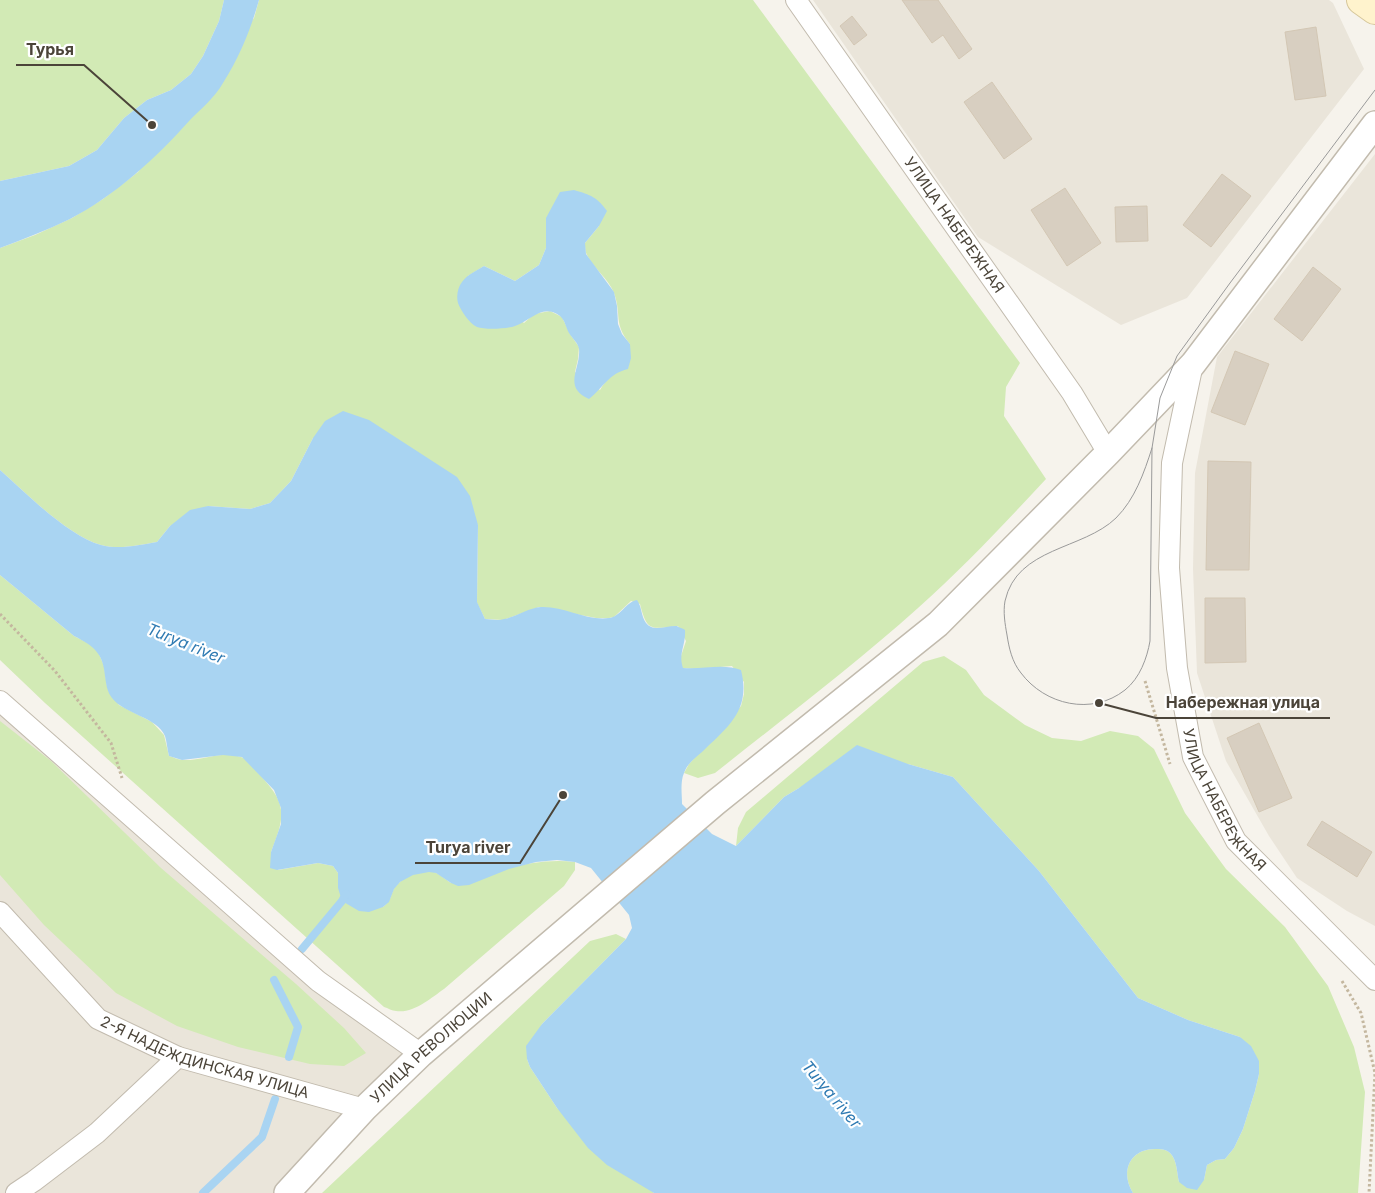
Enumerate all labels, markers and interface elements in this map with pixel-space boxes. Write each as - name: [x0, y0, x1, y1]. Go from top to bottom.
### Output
- callout: Турья: [16, 34, 84, 65]
- text: Турья: [26, 39, 74, 59]
- street label: УЛИЦА НАБЕРЕЖНАЯ: [900, 153, 1009, 296]
- water label: Turya river: [144, 618, 229, 668]
- callout: Набережная улица: [1156, 687, 1330, 718]
- text: Набережная улица: [1166, 692, 1320, 712]
- street label: УЛИЦА НАБЕРЕЖНАЯ: [1179, 727, 1270, 875]
- callout: Turya river: [415, 832, 520, 863]
- text: Turya river: [425, 837, 511, 857]
- street label: УЛИЦА РЕВОЛЮЦИИ: [366, 988, 496, 1107]
- street label: 2-Я НАДЕЖДИНСКАЯ УЛИЦА: [97, 1012, 311, 1102]
- water label: Turya river: [798, 1056, 867, 1133]

